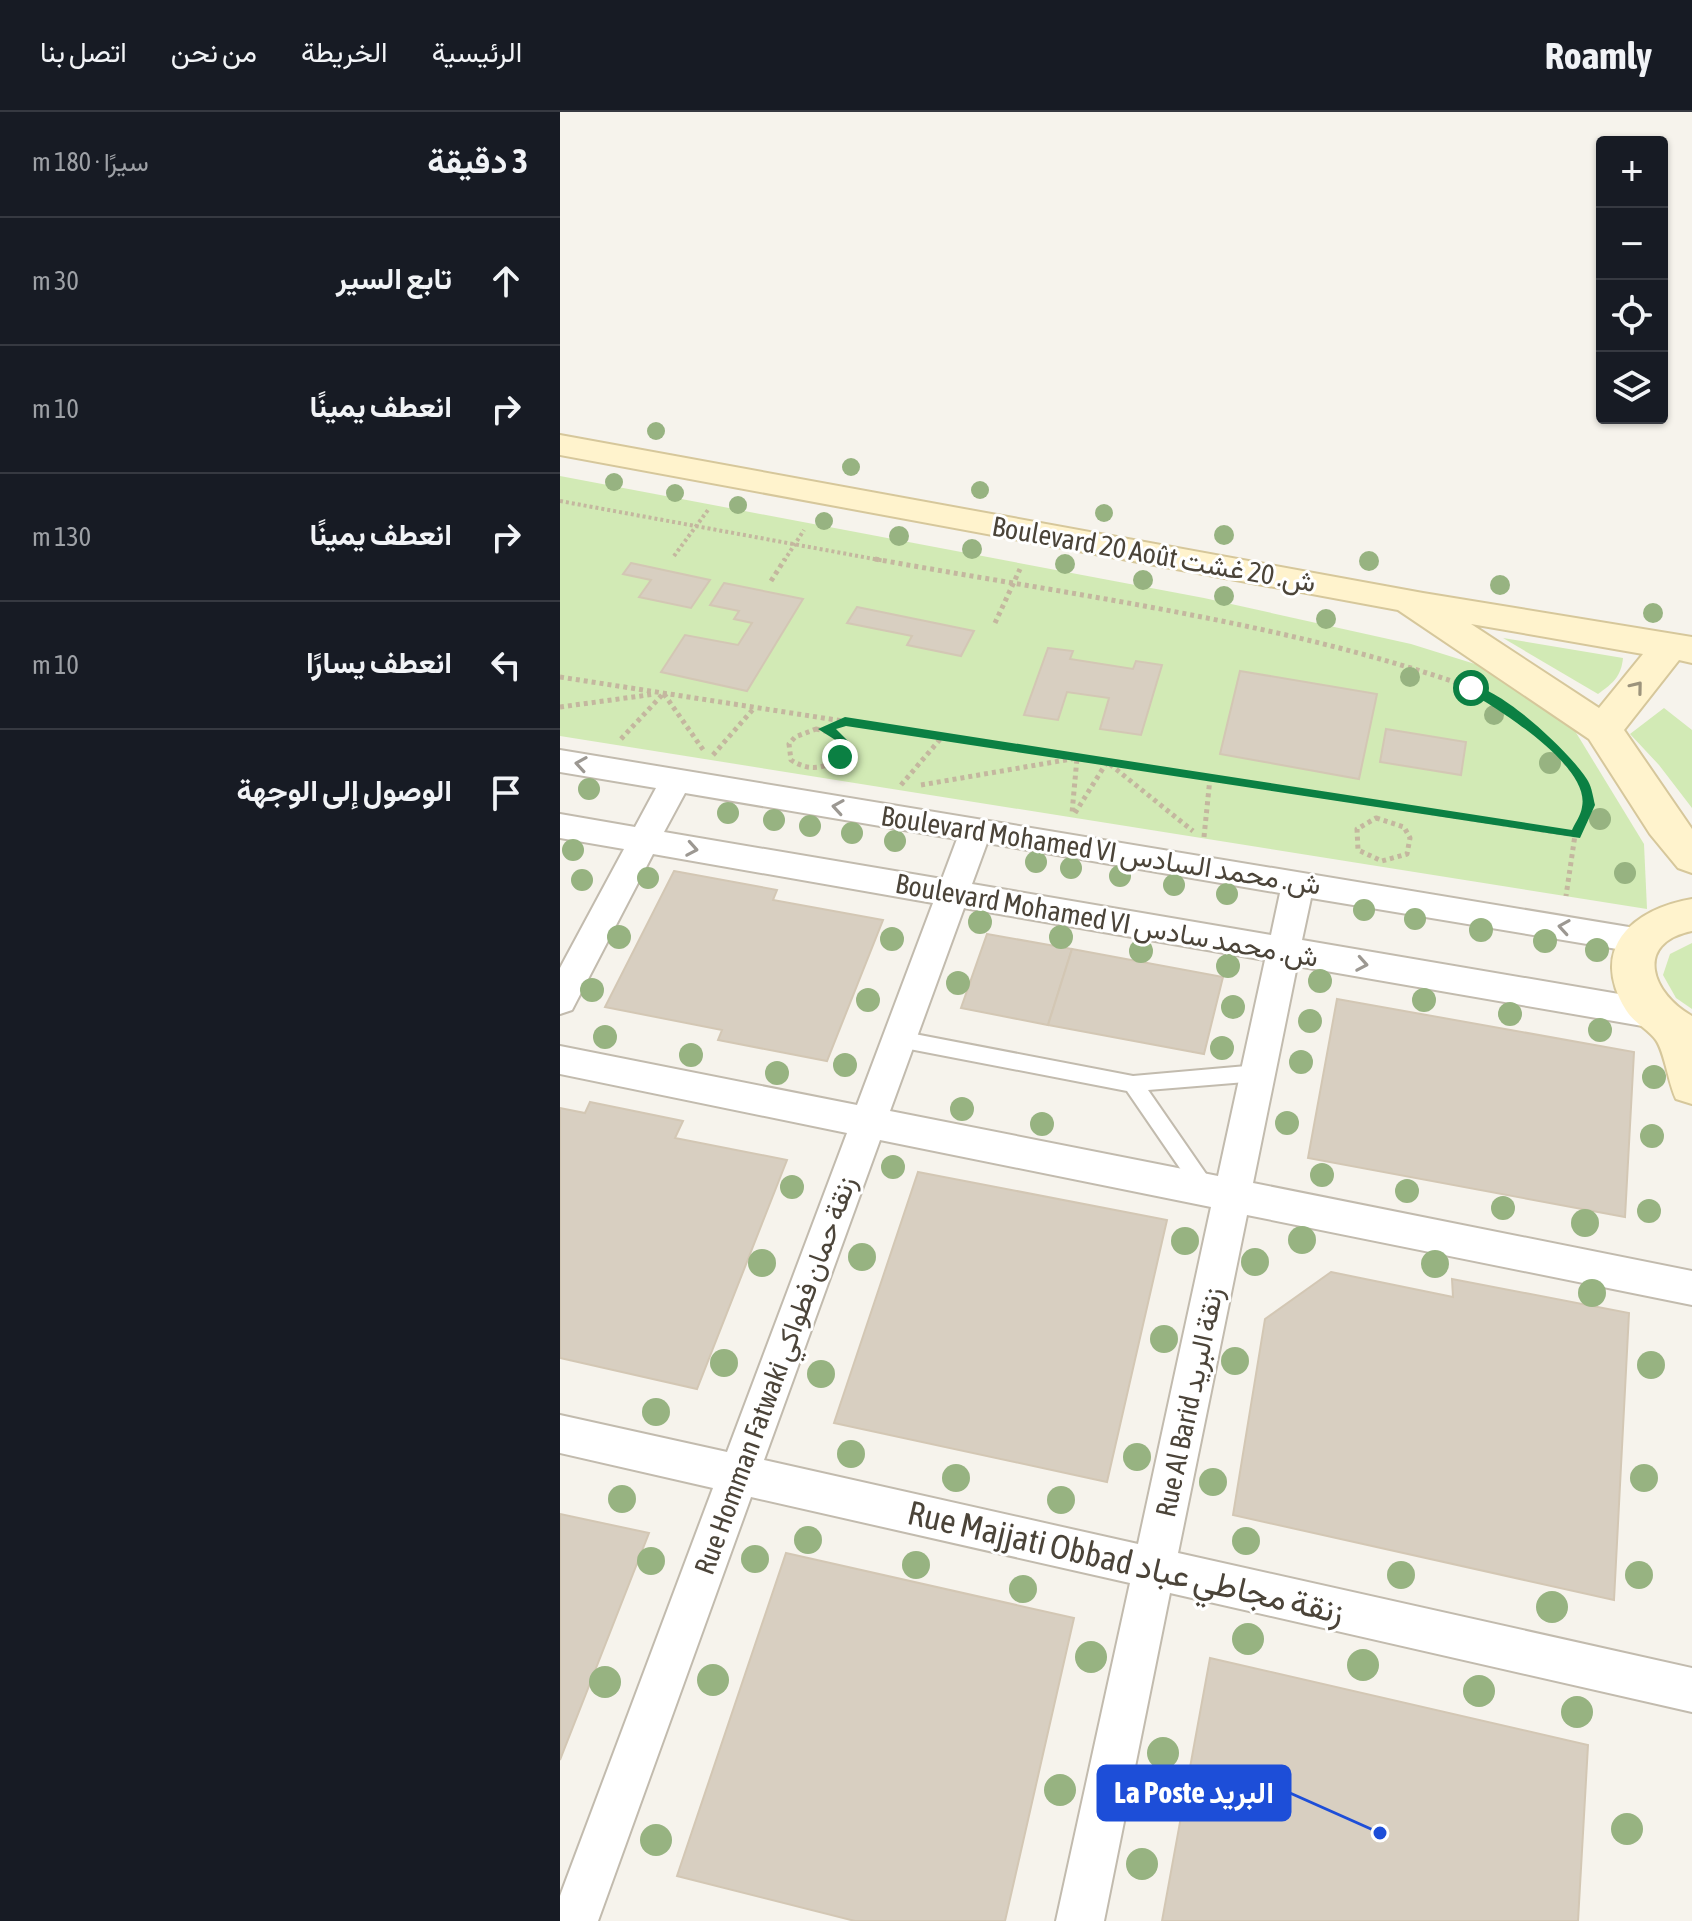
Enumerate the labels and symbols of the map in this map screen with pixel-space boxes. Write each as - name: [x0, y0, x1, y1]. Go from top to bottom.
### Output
- street label: Boulevard 20 Août ش. 20 غشت: [990, 510, 1318, 599]
- route start: [1453, 670, 1489, 706]
- one-way arrow: [1627, 682, 1642, 696]
- route end: [822, 739, 858, 775]
- one-way arrow: [575, 757, 588, 774]
- one-way arrow: [831, 799, 845, 816]
- street label: Boulevard Mohamed VI ش. محمد السادس: [879, 799, 1323, 902]
- one-way arrow: [685, 840, 699, 857]
- street label: Boulevard Mohamed VI ش. محمد سادس: [893, 867, 1321, 974]
- one-way arrow: [1557, 919, 1571, 936]
- one-way arrow: [1356, 954, 1369, 971]
- street label: Rue Homman Fatwaki زنقة حمان فطواكي: [688, 1172, 869, 1581]
- street label: Rue Al Barid زنقة البريد: [1149, 1284, 1231, 1520]
- street label: Rue Majjati Obbad زنقة مجاطي عباد: [902, 1492, 1348, 1640]
- callout: La Poste البريد: [1098, 1766, 1290, 1820]
- text: La Poste البريد: [1114, 1775, 1274, 1811]

